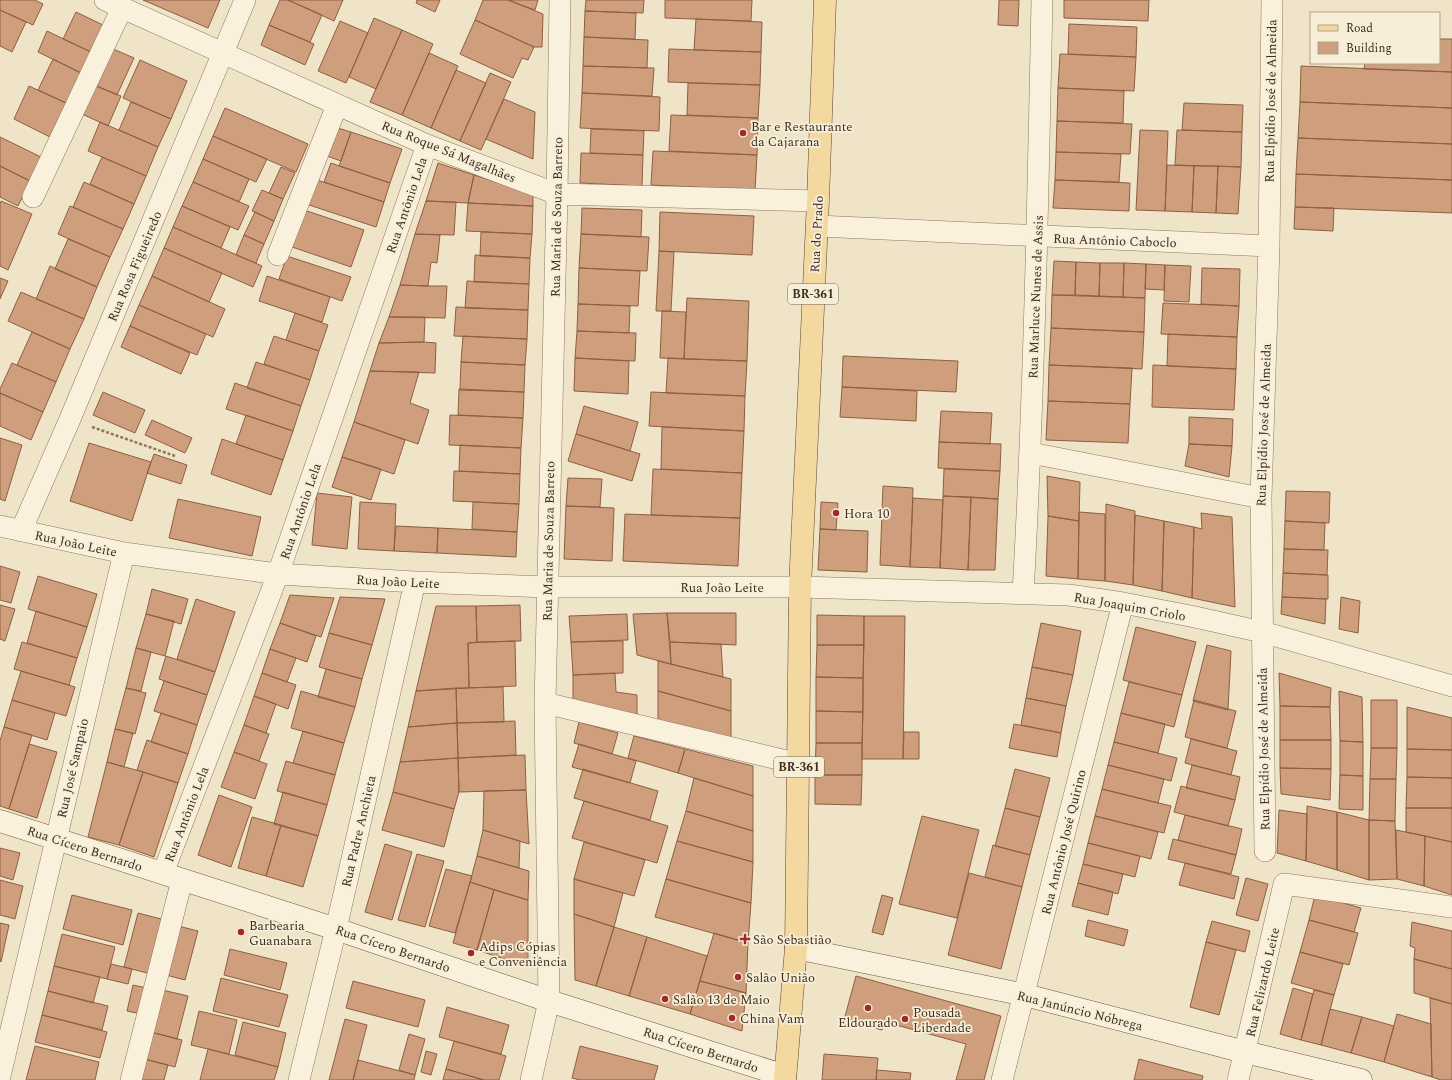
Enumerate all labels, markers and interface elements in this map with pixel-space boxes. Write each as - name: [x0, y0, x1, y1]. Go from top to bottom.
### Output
- legend: [1310, 12, 1440, 64]
- street label: Rua Elpídio José de Almeida: [1260, 19, 1282, 183]
- text: Road: [1346, 19, 1373, 38]
- text: Building: [1346, 39, 1392, 58]
- street label: Rua Roque Sá Magalhães: [378, 116, 519, 188]
- place label: Bar e Restaurante da Cajarana: [751, 117, 853, 152]
- marker: Bar e Restaurante da Cajarana: [738, 128, 748, 138]
- street label: Rua Maria de Souza Barreto: [546, 137, 568, 297]
- street label: Rua Antônio Lela: [381, 154, 433, 256]
- street label: Rua do Prado: [805, 195, 829, 273]
- street label: Rua Rosa Figueiredo: [103, 208, 167, 325]
- street label: Rua Marluce Nunes de Assis: [1023, 215, 1049, 379]
- street label: Rua Antônio Caboclo: [1053, 229, 1177, 253]
- road number: BR-361: [788, 284, 838, 304]
- street label: Rua Elpídio José de Almeida: [1251, 342, 1277, 507]
- street label: Rua Antônio Lela: [275, 460, 327, 562]
- street label: Rua Maria de Souza Barreto: [538, 461, 560, 621]
- place label: Hora 10: [844, 504, 890, 524]
- marker: Hora 10: [831, 508, 841, 518]
- street label: Rua João Leite: [33, 526, 119, 562]
- street label: Rua João Leite: [356, 570, 440, 594]
- street label: Rua João Leite: [680, 578, 764, 598]
- street label: Rua Joaquim Criolo: [1072, 587, 1187, 627]
- street label: Rua Elpídio José de Almeida: [1253, 667, 1275, 831]
- street label: Rua José Sampaio: [52, 716, 94, 820]
- road number: BR-361: [774, 757, 824, 777]
- street label: Rua Antônio Lela: [160, 763, 215, 865]
- street label: Rua Antônio José Quirino: [1036, 768, 1092, 917]
- street label: Rua Padre Anchieta: [336, 773, 382, 889]
- street label: Rua Cícero Bernardo: [24, 821, 145, 877]
- place label: Barbearia Guanabara: [249, 916, 312, 951]
- street label: Rua Cícero Bernardo: [332, 920, 453, 978]
- street label: Rua Felizardo Leite: [1241, 925, 1285, 1039]
- marker: Barbearia Guanabara: [236, 927, 246, 937]
- place label: São Sebastião: [753, 930, 831, 950]
- marker: São Sebastião: [740, 934, 750, 944]
- place label: Adips Cópias e Conveniência: [479, 937, 568, 972]
- marker: Adips Cópias e Conveniência: [466, 948, 476, 958]
- place label: Salão União: [746, 968, 815, 988]
- marker: Salão União: [733, 972, 743, 982]
- street label: Rua Janúncio Nóbrega: [1015, 986, 1145, 1036]
- place label: Salão 13 de Maio: [673, 990, 770, 1010]
- marker: Salão 13 de Maio: [660, 994, 670, 1004]
- marker: Eldourado: [863, 1003, 873, 1013]
- place label: Pousada Liberdade: [913, 1003, 971, 1038]
- place label: China Vam: [740, 1009, 805, 1029]
- marker: China Vam: [727, 1013, 737, 1023]
- place label: Eldourado: [838, 1013, 898, 1033]
- marker: Pousada Liberdade: [900, 1014, 910, 1024]
- street label: Rua Cícero Bernardo: [640, 1022, 761, 1078]

